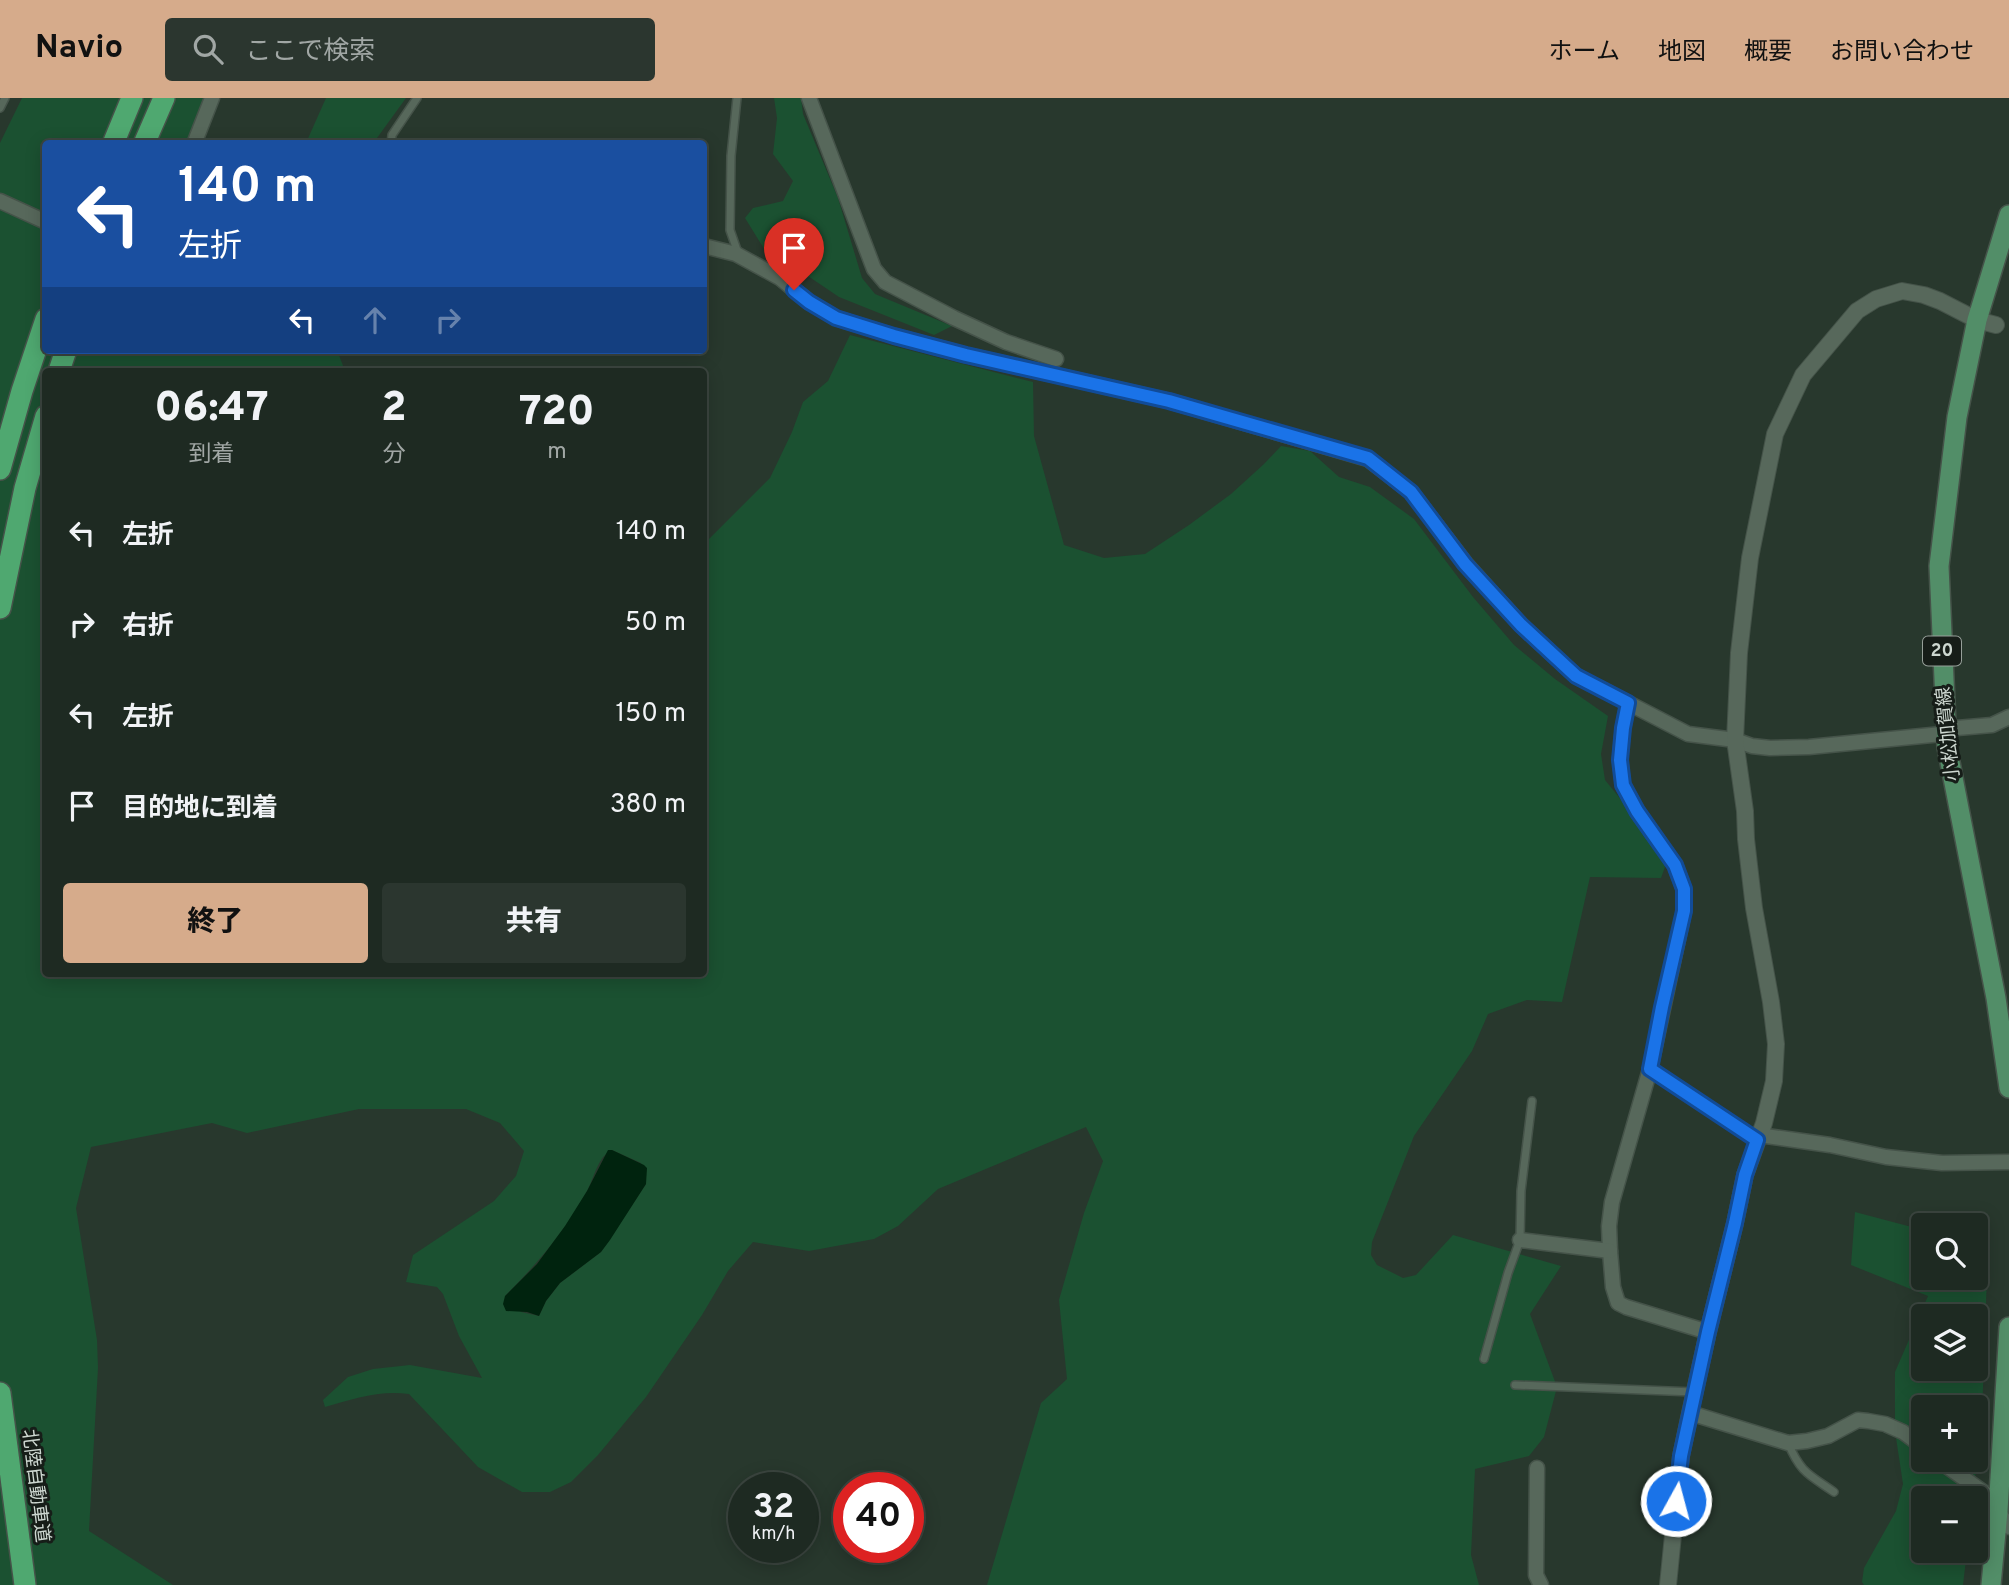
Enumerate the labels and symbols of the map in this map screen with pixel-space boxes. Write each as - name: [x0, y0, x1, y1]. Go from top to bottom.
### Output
- pin: [764, 218, 824, 290]
- road number: 20: [1923, 636, 1961, 666]
- street label: 小松加賀線: [1932, 685, 1966, 783]
- street label: 北陸自動車道: [16, 1428, 54, 1544]
- position arrow: [1639, 1464, 1713, 1538]
- speed limit sign: 40: [833, 1472, 924, 1563]

